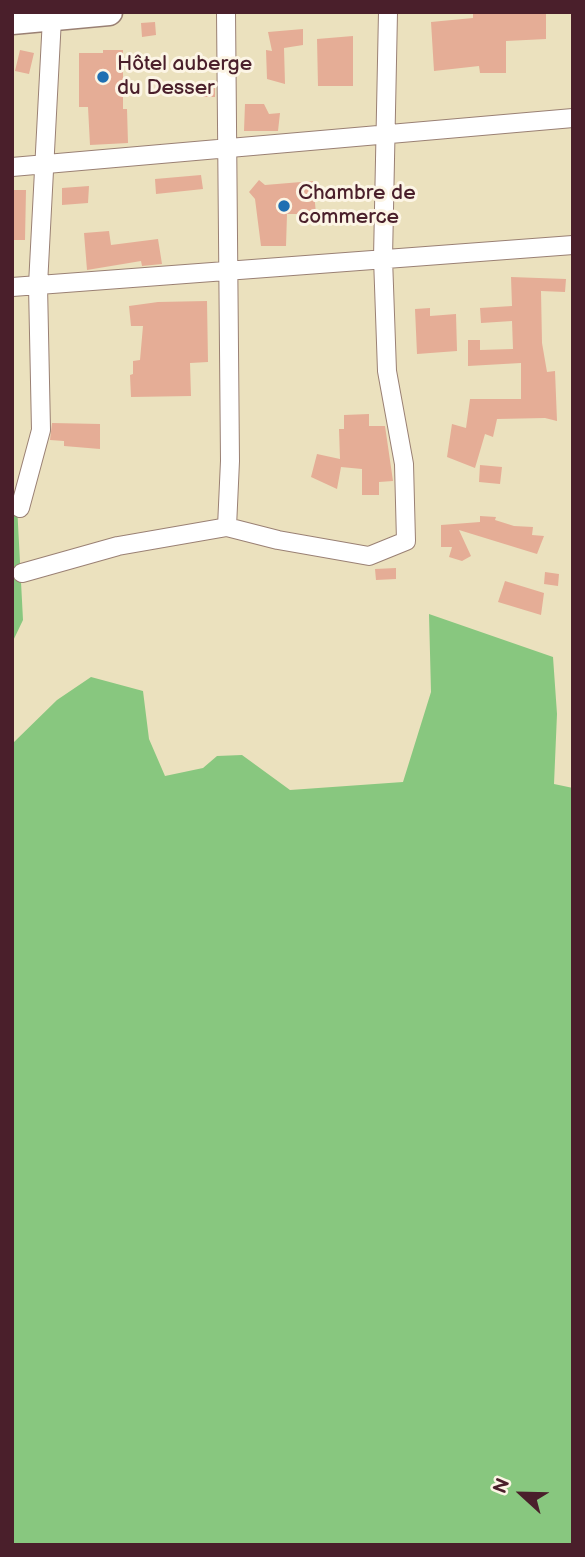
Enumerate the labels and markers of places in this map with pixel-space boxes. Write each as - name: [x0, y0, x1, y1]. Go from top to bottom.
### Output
- place label: Hôtel auberge du Desser: [117, 52, 252, 102]
- marker: Hôtel auberge du Desser: [95, 69, 111, 85]
- place label: Chambre de commerce: [298, 181, 416, 231]
- marker: Chambre de commerce: [276, 198, 292, 214]

